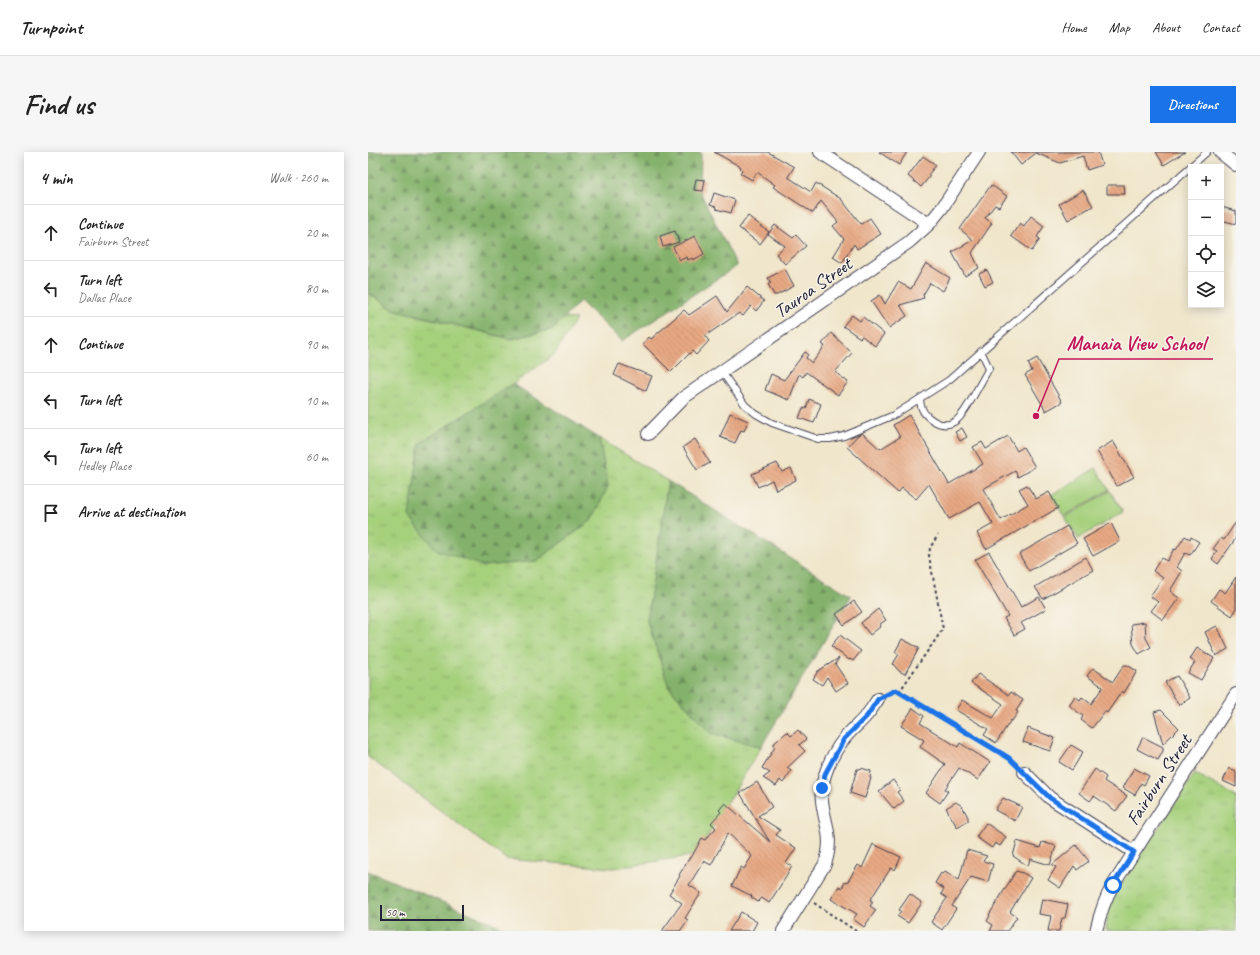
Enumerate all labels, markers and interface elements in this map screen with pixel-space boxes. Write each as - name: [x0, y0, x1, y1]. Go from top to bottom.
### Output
- text: Turnpoint: [20, 16, 82, 40]
- text: Home: [1061, 19, 1087, 36]
- text: Map: [1109, 19, 1130, 36]
- text: About: [1152, 19, 1180, 36]
- text: Contact: [1202, 19, 1240, 36]
- button: Directions: [1150, 86, 1236, 123]
- text: Find us: [24, 87, 94, 122]
- map controls: [1188, 164, 1224, 308]
- button: +: [1188, 164, 1224, 200]
- text: 4 min: [40, 168, 73, 189]
- text: Walk · 260 m: [269, 170, 328, 186]
- button: −: [1188, 200, 1224, 236]
- text: Continue: [78, 215, 123, 234]
- icon: ahead: [40, 222, 62, 244]
- text: 20 m: [306, 225, 328, 241]
- text: Fairburn Street: [78, 234, 149, 250]
- button: locate: [1188, 236, 1224, 272]
- street label: Tauroa Street: [769, 251, 858, 324]
- text: Turn left: [78, 271, 121, 290]
- button: layers: [1188, 272, 1224, 308]
- icon: left: [40, 278, 62, 300]
- text: 80 m: [306, 281, 328, 297]
- text: Dallas Place: [78, 290, 131, 306]
- callout: Manaia View School: [1059, 327, 1213, 359]
- text: Manaia View School: [1067, 331, 1210, 356]
- icon: ahead: [40, 334, 62, 356]
- text: Continue: [78, 335, 123, 354]
- text: 90 m: [306, 337, 328, 353]
- icon: left: [40, 390, 62, 412]
- text: Turn left: [78, 391, 121, 410]
- text: 10 m: [306, 393, 328, 409]
- text: Turn left: [78, 439, 121, 458]
- icon: left: [40, 446, 62, 468]
- text: 60 m: [306, 449, 328, 465]
- text: Hedley Place: [78, 458, 131, 474]
- icon: arrive: [40, 502, 62, 524]
- text: Arrive at destination: [78, 503, 185, 522]
- street label: Fairburn Street: [1121, 729, 1198, 830]
- route end: [813, 779, 831, 797]
- route start: [1104, 876, 1122, 894]
- scale bar: [380, 903, 464, 922]
- text: 50 m: [386, 905, 405, 919]

